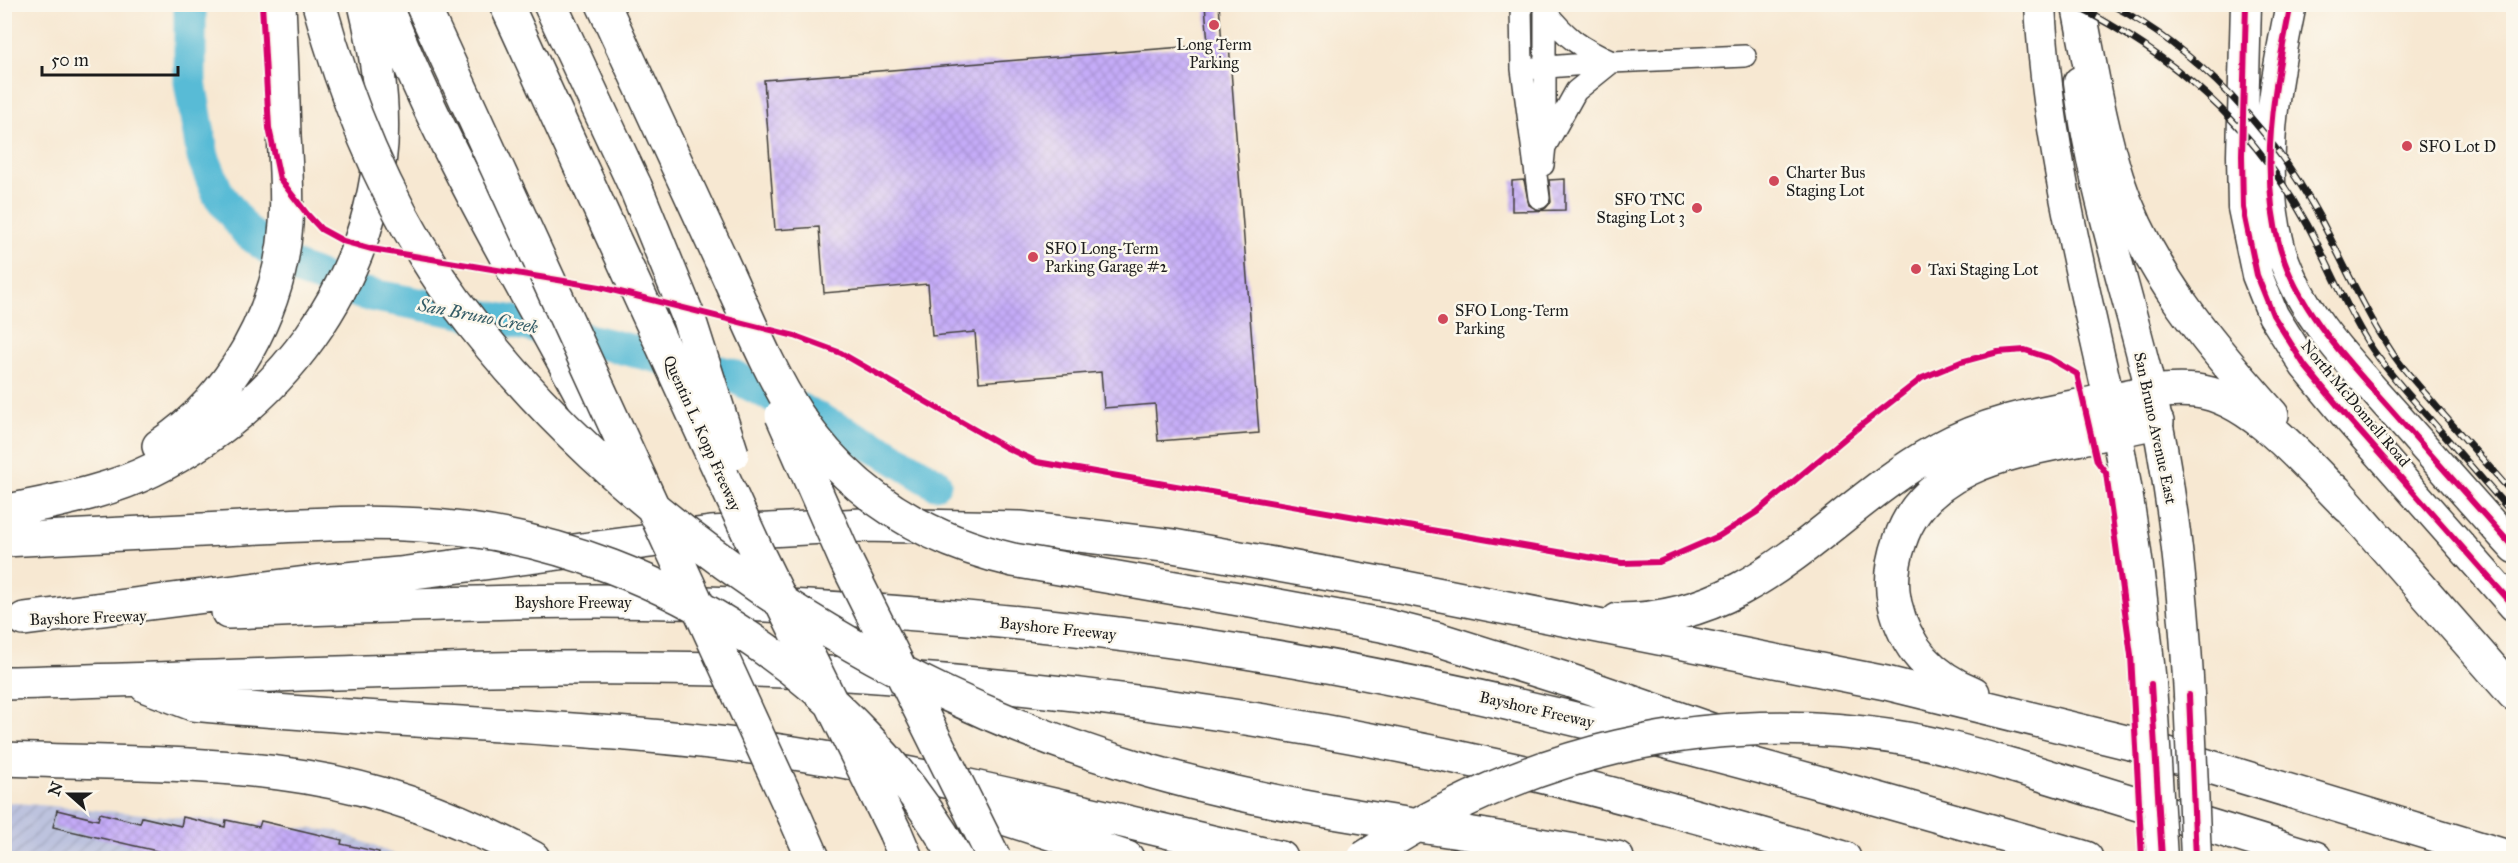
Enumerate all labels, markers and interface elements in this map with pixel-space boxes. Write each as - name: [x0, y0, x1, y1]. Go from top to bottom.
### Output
- marker: Long Term Parking: [1207, 18, 1221, 32]
- place label: Long Term Parking: [1176, 35, 1252, 73]
- scale bar: [42, 39, 178, 77]
- text: 50 m: [51, 49, 89, 71]
- place label: SFO Lot D: [2419, 137, 2496, 156]
- marker: SFO Lot D: [2400, 139, 2414, 153]
- place label: Charter Bus Staging Lot: [1786, 163, 1865, 201]
- marker: Charter Bus Staging Lot: [1767, 174, 1781, 188]
- place label: SFO TNC Staging Lot 3: [1596, 190, 1685, 228]
- marker: SFO TNC Staging Lot 3: [1690, 201, 1704, 215]
- place label: SFO Long-Term Parking Garage #2: [1045, 239, 1168, 277]
- marker: SFO Long-Term Parking Garage #2: [1026, 250, 1040, 264]
- place label: Taxi Staging Lot: [1928, 260, 2039, 280]
- marker: Taxi Staging Lot: [1909, 262, 1923, 276]
- water label: San Bruno Creek: [415, 293, 540, 338]
- place label: SFO Long-Term Parking: [1455, 301, 1569, 339]
- marker: SFO Long-Term Parking: [1436, 312, 1450, 326]
- street label: North McDonnell Road: [2297, 336, 2414, 470]
- street label: San Bruno Avenue East: [2130, 350, 2181, 506]
- street label: Quentin L. Kopp Freeway: [660, 352, 746, 514]
- street label: Bayshore Freeway: [514, 593, 632, 612]
- street label: Bayshore Freeway: [29, 606, 147, 629]
- street label: Bayshore Freeway: [999, 613, 1118, 644]
- street label: Bayshore Freeway: [1478, 687, 1597, 732]
- north arrow: [39, 764, 99, 824]
- text: N: [44, 779, 67, 799]

